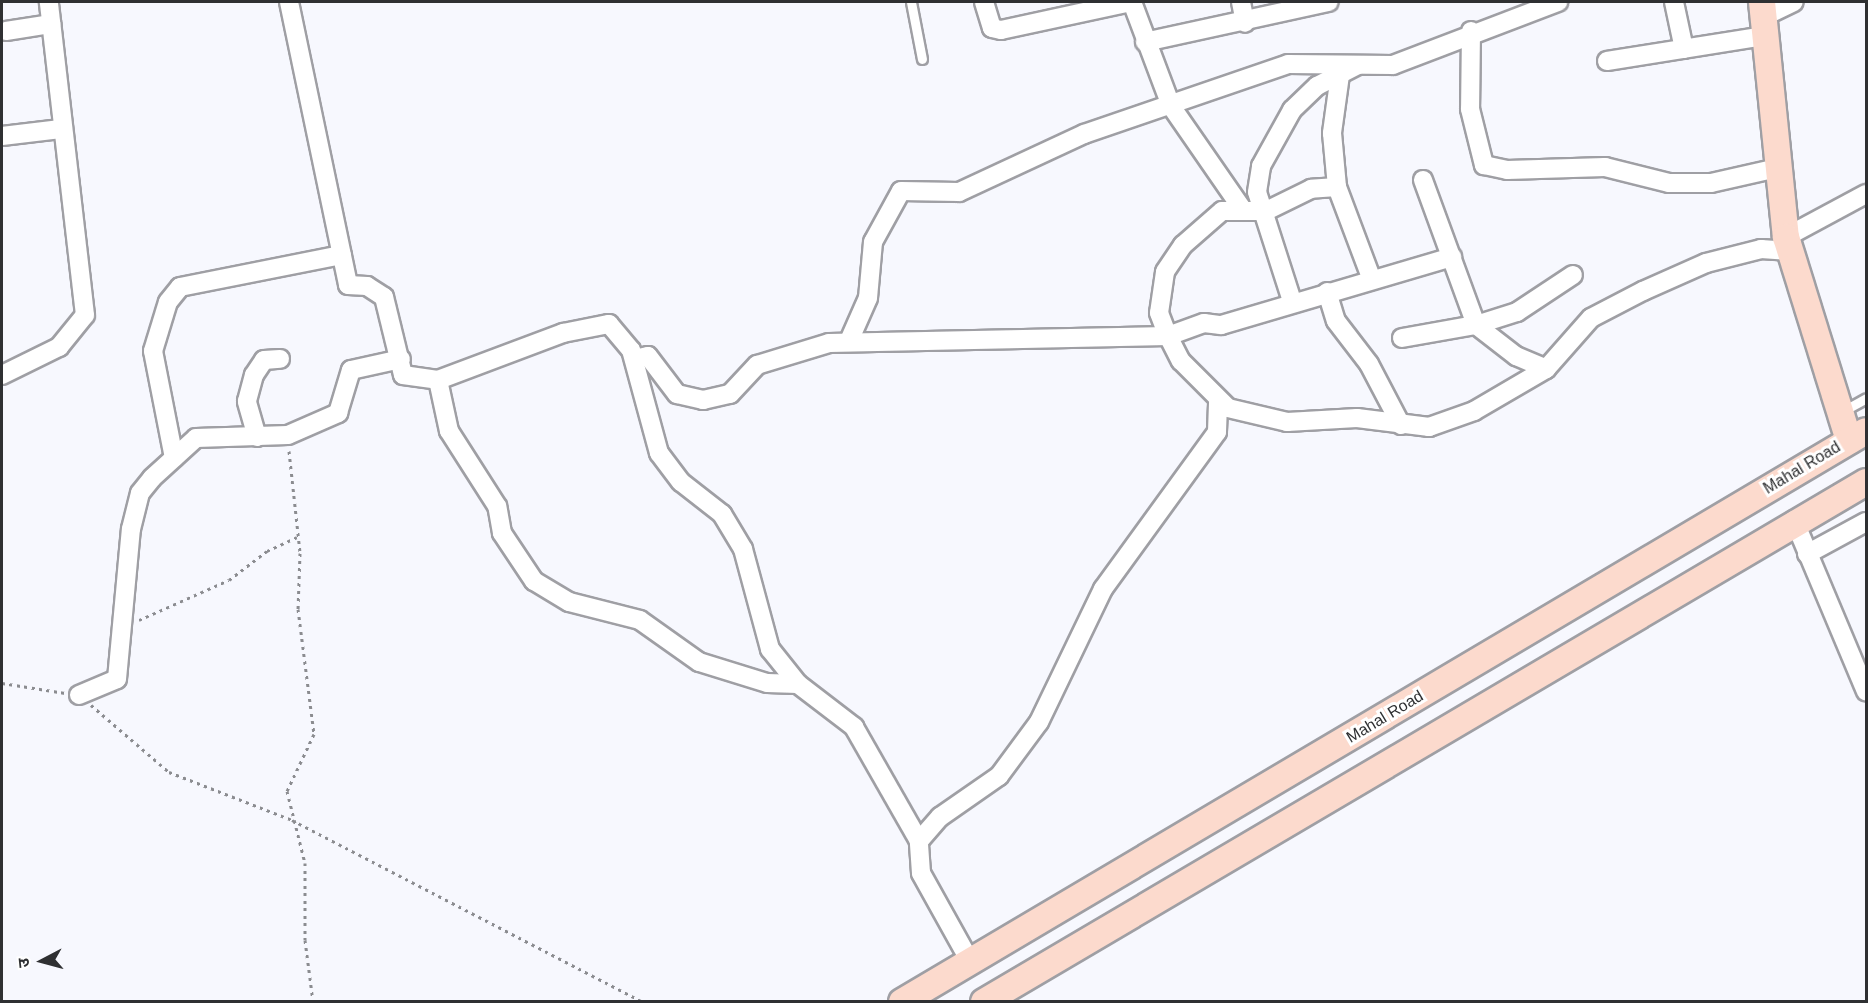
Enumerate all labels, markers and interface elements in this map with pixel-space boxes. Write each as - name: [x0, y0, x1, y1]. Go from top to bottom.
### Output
- street label: Mahal Road: [1760, 438, 1844, 498]
- street label: Mahal Road: [1343, 687, 1427, 747]
- north arrow: [12, 931, 72, 991]
- text: उ: [15, 957, 33, 968]

